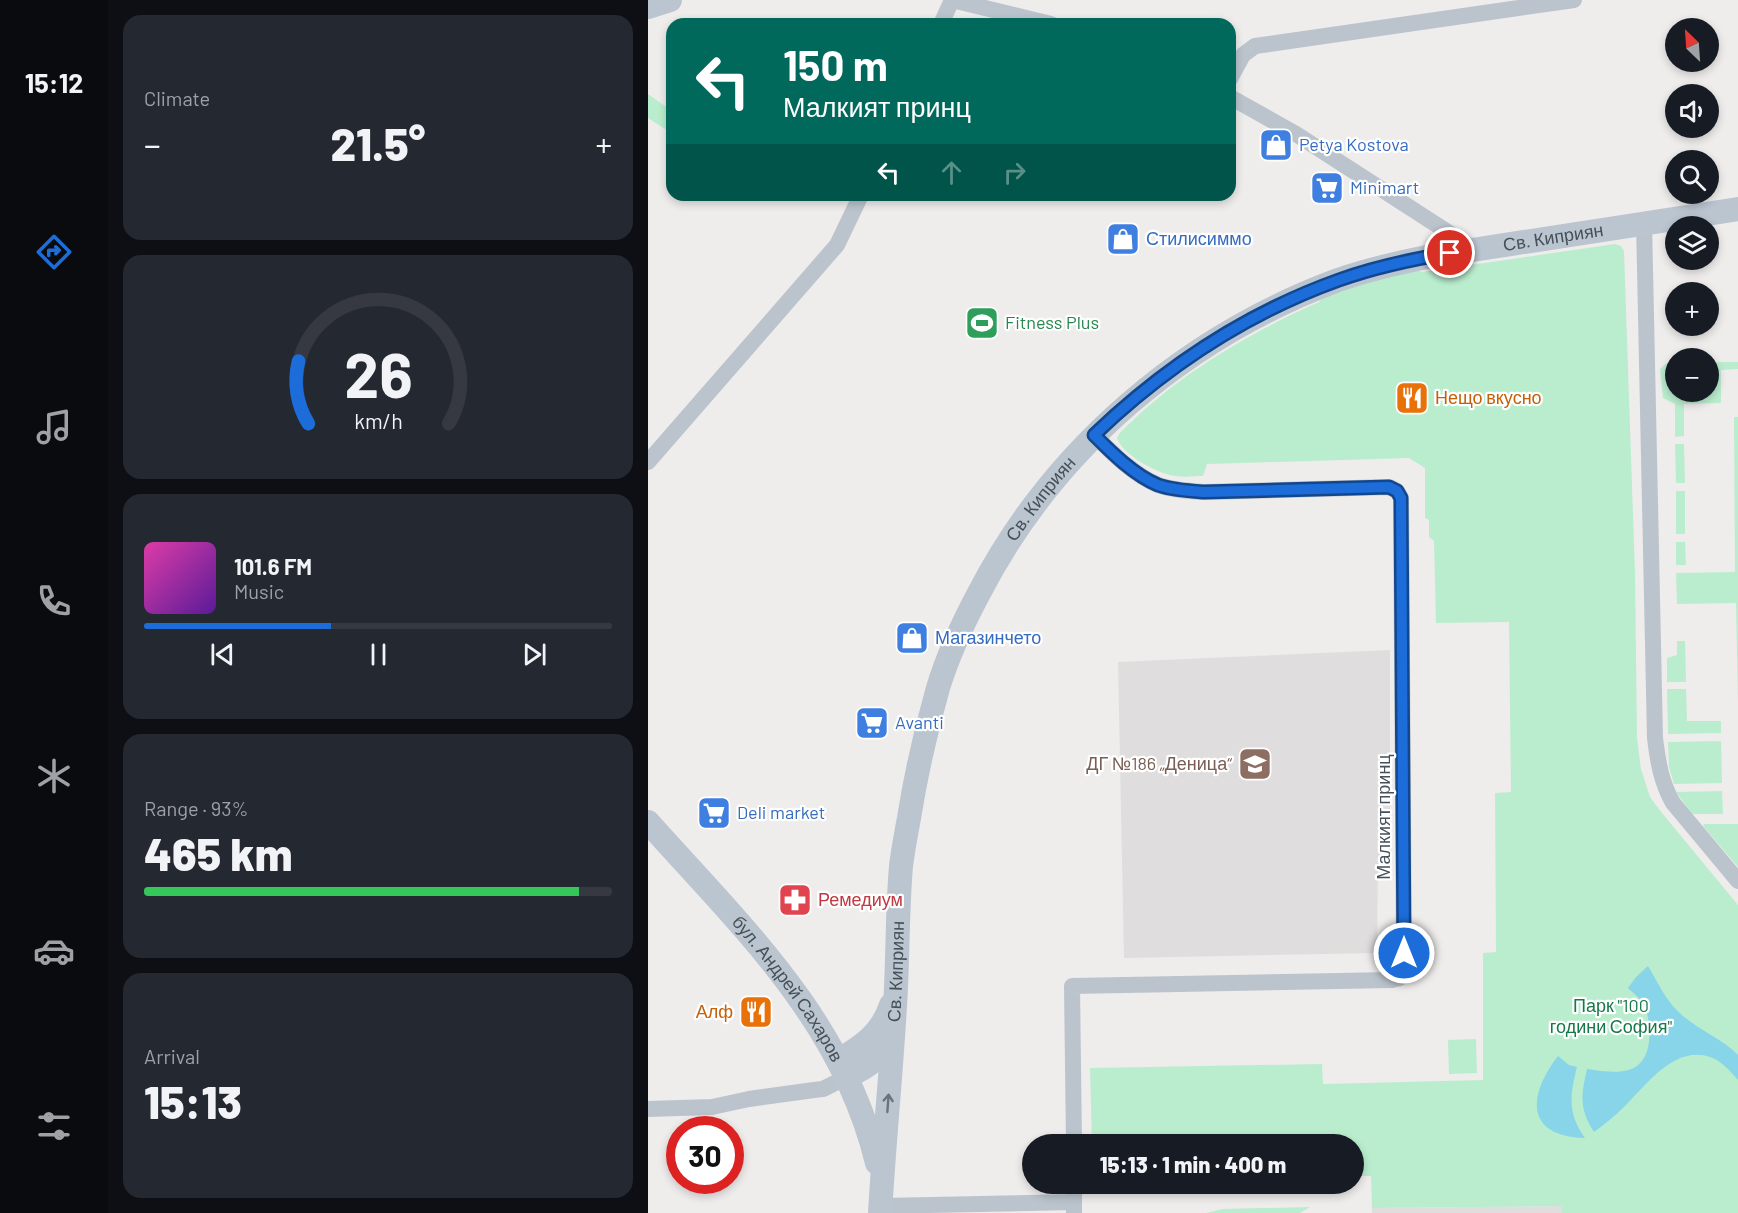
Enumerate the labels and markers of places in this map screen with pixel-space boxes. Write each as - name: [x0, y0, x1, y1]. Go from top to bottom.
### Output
- shop icon: Petya Kostova: [1258, 127, 1294, 163]
- place label: Petya Kostova: [1299, 133, 1409, 155]
- supermarket icon: Minimart: [1309, 170, 1345, 206]
- place label: Minimart: [1350, 176, 1419, 198]
- shop icon: Стилисиммо: [1105, 221, 1141, 257]
- place label: Стилисиммо: [1146, 227, 1252, 249]
- pin: [1424, 227, 1475, 278]
- sports icon: Fitness Plus: [964, 305, 1000, 341]
- place label: Fitness Plus: [1005, 311, 1099, 333]
- restaurant icon: Нещо вкусно: [1394, 380, 1430, 416]
- place label: Нещо вкусно: [1435, 386, 1542, 408]
- shop icon: Магазинчето: [894, 620, 930, 656]
- place label: Магазинчето: [935, 626, 1041, 648]
- supermarket icon: Avanti: [854, 705, 890, 741]
- place label: Avanti: [895, 711, 944, 733]
- school or university icon: ДГ №186 „Деница“: [1237, 746, 1273, 782]
- place label: ДГ №186 „Деница“: [1086, 752, 1232, 774]
- supermarket icon: Deli market: [696, 795, 732, 831]
- place label: Deli market: [737, 801, 825, 823]
- pharmacy icon: Ремедиум: [777, 882, 813, 918]
- place label: Ремедиум: [818, 888, 903, 910]
- restaurant icon: Алф: [738, 994, 774, 1030]
- place label: Алф: [696, 1000, 733, 1022]

